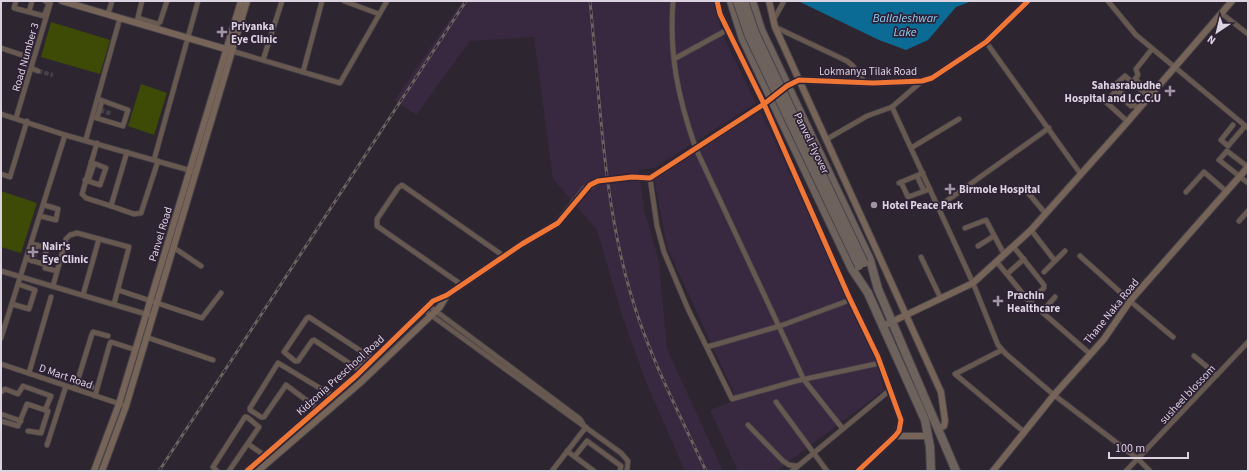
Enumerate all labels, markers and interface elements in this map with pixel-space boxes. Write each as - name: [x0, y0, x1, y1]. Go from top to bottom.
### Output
- water label: Ballaleshwar Lake: [873, 10, 938, 41]
- north arrow: [1197, 12, 1237, 52]
- place label: Priyanka Eye Clinic: [231, 19, 278, 47]
- street label: Road Number 3: [8, 21, 42, 93]
- marker: Priyanka Eye Clinic: [216, 26, 228, 38]
- text: N: [1204, 32, 1219, 48]
- street label: Lokmanya Tilak Road: [819, 64, 917, 79]
- place label: Sahasrabudhe Hospital and I.C.C.U: [1065, 78, 1161, 106]
- marker: Sahasrabudhe Hospital and I.C.C.U: [1164, 85, 1176, 97]
- street label: Panvel Flyover: [790, 110, 833, 177]
- place label: Birmole Hospital: [959, 182, 1041, 197]
- marker: Birmole Hospital: [944, 183, 956, 195]
- place label: Hotel Peace Park: [882, 198, 963, 213]
- marker: Hotel Peace Park: [869, 200, 879, 210]
- street label: Panvel Road: [145, 205, 176, 263]
- place label: Nair's Eye Clinic: [42, 239, 89, 267]
- marker: Nair's Eye Clinic: [27, 246, 39, 258]
- street label: Thane Naka Road: [1080, 275, 1143, 347]
- place label: Prachin Healthcare: [1007, 288, 1061, 316]
- marker: Prachin Healthcare: [992, 295, 1004, 307]
- street label: Kidzonia Preschool Road: [293, 332, 388, 419]
- street label: D Mart Road: [37, 360, 95, 393]
- street label: susheel blossom: [1156, 361, 1219, 427]
- scale bar: [1109, 434, 1188, 460]
- text: 100 m: [1115, 440, 1145, 457]

